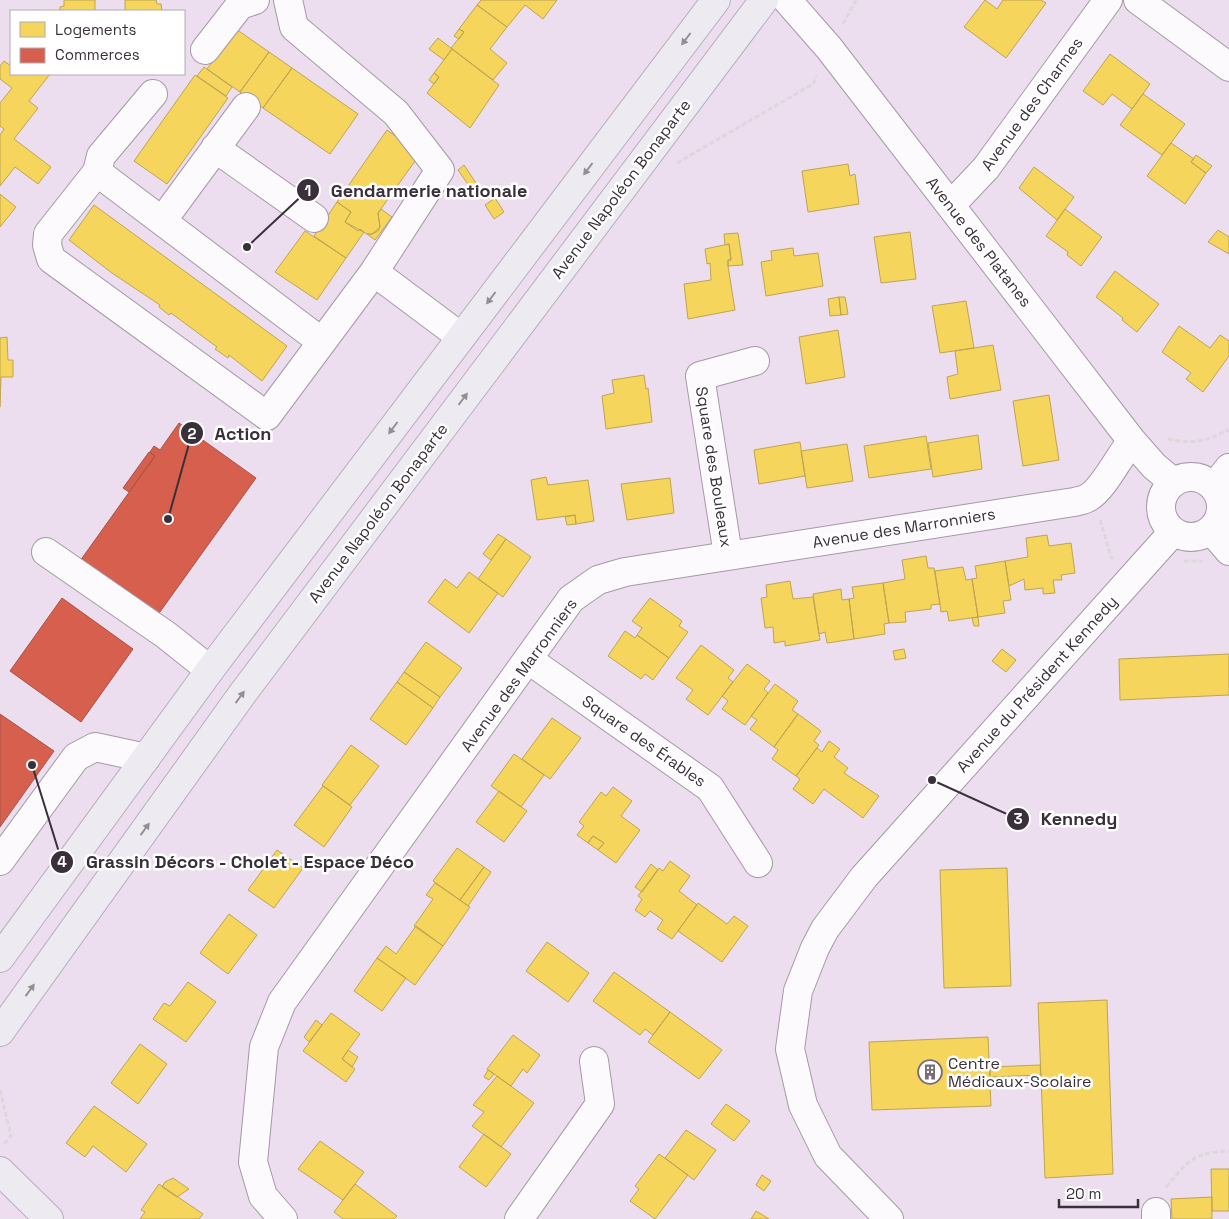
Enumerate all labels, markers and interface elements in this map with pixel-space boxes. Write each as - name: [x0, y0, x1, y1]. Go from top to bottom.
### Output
- legend: [10, 10, 185, 75]
- text: Logements: [55, 20, 137, 39]
- one-way arrow: [681, 32, 692, 45]
- street label: Avenue des Charmes: [977, 33, 1087, 175]
- text: Commerces: [55, 45, 140, 64]
- street label: Avenue Napoléon Bonaparte: [547, 95, 695, 283]
- one-way arrow: [583, 162, 594, 175]
- street label: Avenue des Platanes: [922, 173, 1036, 311]
- callout: Gendarmerie nationale: [296, 174, 537, 207]
- text: Gendarmerie nationale: [331, 179, 527, 202]
- text: 1: [305, 181, 311, 200]
- one-way arrow: [485, 291, 496, 304]
- street label: Square des Bouleaux: [691, 385, 737, 549]
- one-way arrow: [458, 393, 469, 406]
- callout: Action: [180, 417, 282, 450]
- street label: Avenue Napoléon Bonaparte: [304, 419, 452, 607]
- one-way arrow: [387, 421, 398, 434]
- text: Action: [215, 422, 271, 445]
- text: 2: [188, 424, 197, 443]
- street label: Avenue des Marronniers: [811, 503, 997, 553]
- street label: Avenue du Président Kennedy: [952, 591, 1122, 777]
- street label: Avenue des Marronniers: [456, 594, 582, 756]
- one-way arrow: [235, 690, 245, 704]
- street label: Square des Érables: [578, 690, 710, 792]
- callout: Kennedy: [1005, 802, 1127, 835]
- text: Kennedy: [1041, 807, 1117, 830]
- text: 3: [1013, 809, 1023, 828]
- one-way arrow: [140, 823, 151, 836]
- callout: Grassin Décors - Cholet - Espace Déco: [50, 845, 425, 878]
- text: Grassin Décors - Cholet - Espace Déco: [86, 850, 414, 873]
- text: 4: [57, 852, 67, 871]
- one-way arrow: [25, 983, 35, 997]
- place label: Centre Médicaux-Scolaire: [948, 1053, 1092, 1092]
- building icon: Centre Médicaux-Scolaire: [917, 1059, 943, 1085]
- scale bar: [1059, 1176, 1138, 1208]
- text: 20 m: [1066, 1184, 1101, 1203]

